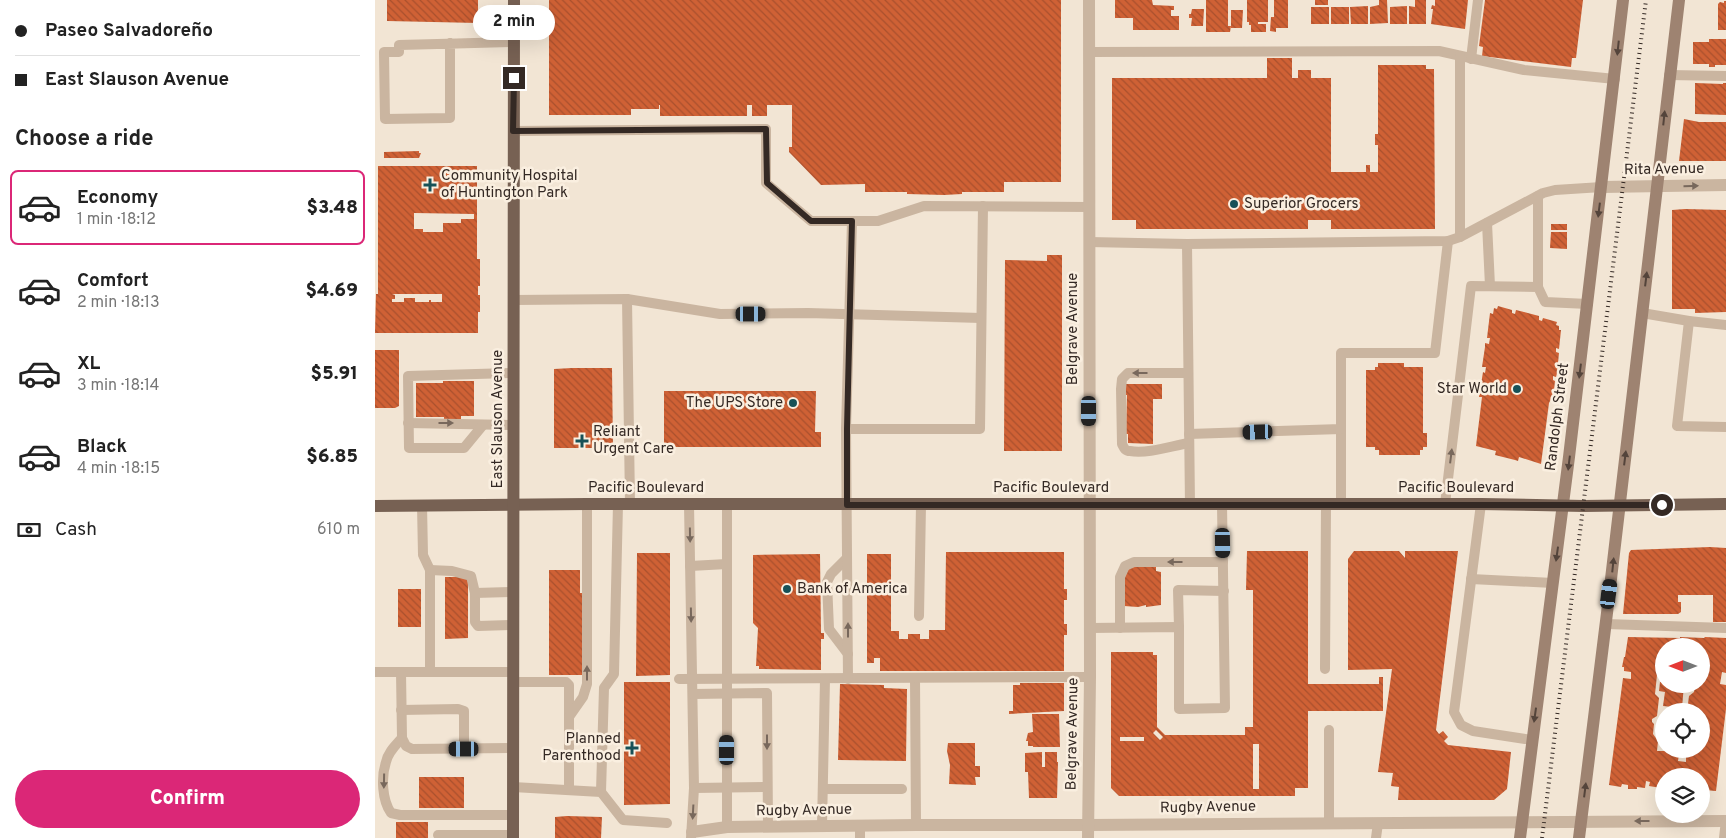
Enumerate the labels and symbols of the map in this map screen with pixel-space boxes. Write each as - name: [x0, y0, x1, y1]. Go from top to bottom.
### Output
- callout: 2 min: [473, 5, 555, 40]
- one-way arrow: [1614, 41, 1622, 57]
- route end: [503, 67, 525, 89]
- one-way arrow: [1661, 109, 1669, 125]
- street label: Rita Avenue: [1624, 160, 1704, 180]
- place label: Community Hospital of Huntington Park: [441, 167, 578, 203]
- marker: Community Hospital of Huntington Park: [423, 178, 437, 192]
- one-way arrow: [1684, 182, 1700, 190]
- place label: Superior Grocers: [1244, 195, 1359, 214]
- marker: Superior Grocers: [1228, 198, 1240, 210]
- one-way arrow: [1595, 202, 1603, 218]
- one-way arrow: [1642, 271, 1650, 287]
- street label: Belgrave Avenue: [1064, 273, 1083, 385]
- car: [736, 307, 766, 322]
- street label: East Slauson Avenue: [489, 350, 508, 488]
- street label: Randolph Street: [1542, 362, 1574, 472]
- one-way arrow: [1576, 364, 1584, 380]
- one-way arrow: [1131, 369, 1147, 377]
- place label: Star World: [1437, 380, 1507, 399]
- marker: Star World: [1511, 383, 1523, 395]
- place label: The UPS Store: [686, 394, 783, 413]
- car: [1081, 396, 1096, 426]
- marker: The UPS Store: [787, 397, 799, 409]
- one-way arrow: [438, 419, 454, 427]
- place label: Reliant Urgent Care: [593, 423, 674, 459]
- car: [1242, 424, 1273, 440]
- marker: Reliant Urgent Care: [575, 434, 589, 448]
- one-way arrow: [1447, 447, 1455, 463]
- one-way arrow: [1621, 449, 1629, 465]
- one-way arrow: [1564, 455, 1572, 471]
- street label: Pacific Boulevard: [588, 479, 704, 498]
- street label: Pacific Boulevard: [993, 479, 1109, 498]
- street label: Pacific Boulevard: [1398, 479, 1514, 498]
- route start: [1651, 494, 1673, 516]
- one-way arrow: [686, 527, 694, 543]
- car: [1215, 528, 1230, 558]
- one-way arrow: [1553, 546, 1561, 562]
- one-way arrow: [1609, 556, 1617, 572]
- one-way arrow: [1166, 558, 1182, 566]
- car: [1599, 578, 1618, 610]
- place label: Bank of America: [797, 580, 907, 599]
- marker: Bank of America: [781, 583, 793, 595]
- one-way arrow: [687, 607, 695, 623]
- one-way arrow: [844, 622, 852, 638]
- north arrow: [1655, 638, 1710, 692]
- one-way arrow: [583, 665, 591, 681]
- street label: Belgrave Avenue: [1063, 678, 1083, 790]
- one-way arrow: [1531, 707, 1539, 723]
- place label: Planned Parenthood: [542, 730, 621, 766]
- one-way arrow: [763, 734, 771, 750]
- car: [719, 735, 734, 765]
- marker: Planned Parenthood: [625, 741, 639, 755]
- car: [449, 742, 479, 757]
- one-way arrow: [380, 774, 388, 790]
- one-way arrow: [1581, 781, 1589, 797]
- street label: Rugby Avenue: [1160, 798, 1256, 818]
- street label: Rugby Avenue: [756, 801, 852, 821]
- one-way arrow: [688, 804, 696, 820]
- one-way arrow: [1634, 817, 1650, 825]

